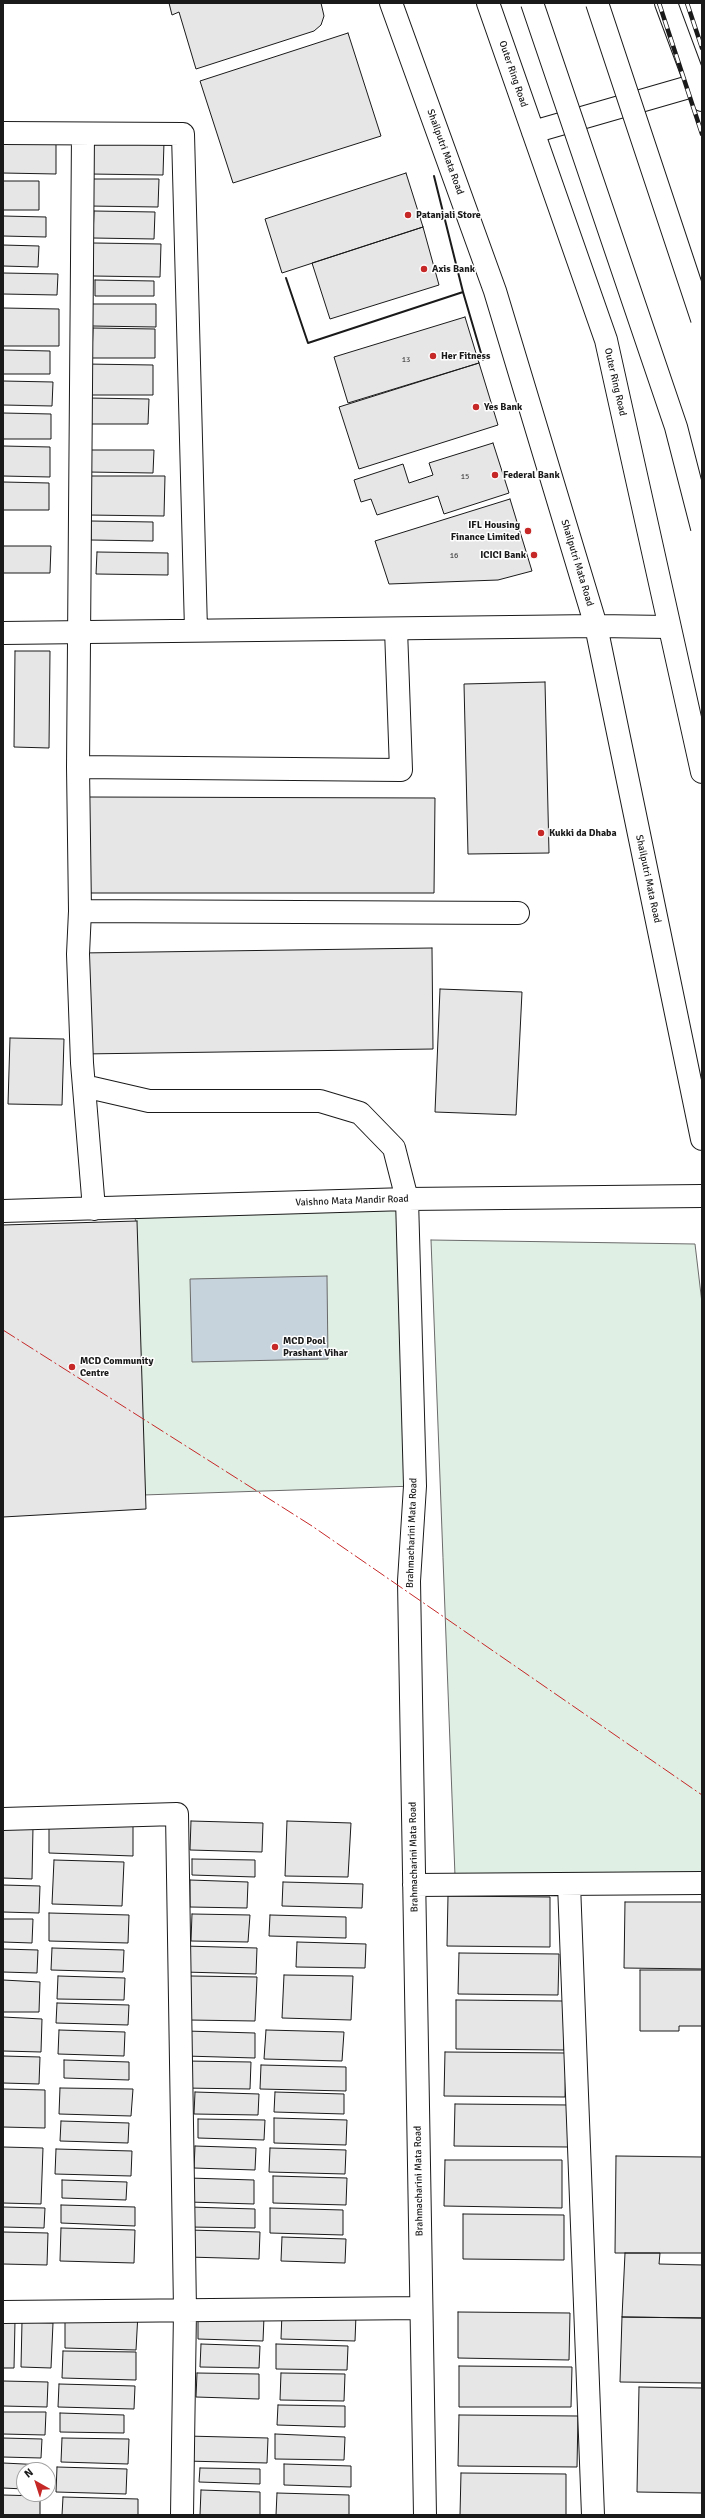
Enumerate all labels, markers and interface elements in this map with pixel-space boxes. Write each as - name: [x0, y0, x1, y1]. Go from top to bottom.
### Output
- street label: Outer Ring Road: [496, 39, 530, 109]
- street label: Shailputri Mata Road: [424, 108, 466, 196]
- place label: Patanjali Store: [416, 209, 481, 221]
- marker: Patanjali Store: [403, 210, 413, 220]
- place label: Axis Bank: [432, 263, 475, 275]
- marker: Axis Bank: [419, 264, 429, 274]
- street label: Outer Ring Road: [601, 347, 629, 417]
- place label: Her Fitness: [441, 350, 490, 362]
- marker: Her Fitness: [428, 351, 438, 361]
- house number: 13: [402, 355, 410, 365]
- place label: Yes Bank: [484, 401, 522, 413]
- marker: Yes Bank: [471, 402, 481, 412]
- place label: Federal Bank: [503, 469, 560, 481]
- marker: Federal Bank: [490, 470, 500, 480]
- house number: 15: [461, 472, 469, 482]
- street label: Shailputri Mata Road: [558, 518, 596, 608]
- place label: IFL Housing Finance Limited: [451, 519, 520, 542]
- marker: IFL Housing Finance Limited: [523, 526, 533, 536]
- place label: ICICI Bank: [480, 549, 526, 561]
- marker: ICICI Bank: [529, 550, 539, 560]
- house number: 16: [450, 551, 458, 561]
- place label: Kukki da Dhaba: [549, 827, 617, 839]
- marker: Kukki da Dhaba: [536, 828, 546, 838]
- street label: Shailputri Mata Road: [633, 834, 663, 924]
- street label: Vaishno Mata Mandir Road: [295, 1193, 409, 1209]
- place label: MCD Pool Prashant Vihar: [283, 1335, 348, 1358]
- marker: MCD Pool Prashant Vihar: [270, 1342, 280, 1352]
- place label: MCD Community Centre: [80, 1355, 153, 1378]
- marker: MCD Community Centre: [67, 1362, 77, 1372]
- street label: Brahmacharini Mata Road: [404, 1478, 420, 1588]
- street label: Brahmacharini Mata Road: [407, 1802, 421, 1912]
- street label: Brahmacharini Mata Road: [412, 2126, 426, 2236]
- north arrow: [16, 2462, 56, 2502]
- text: N: [22, 2466, 36, 2481]

